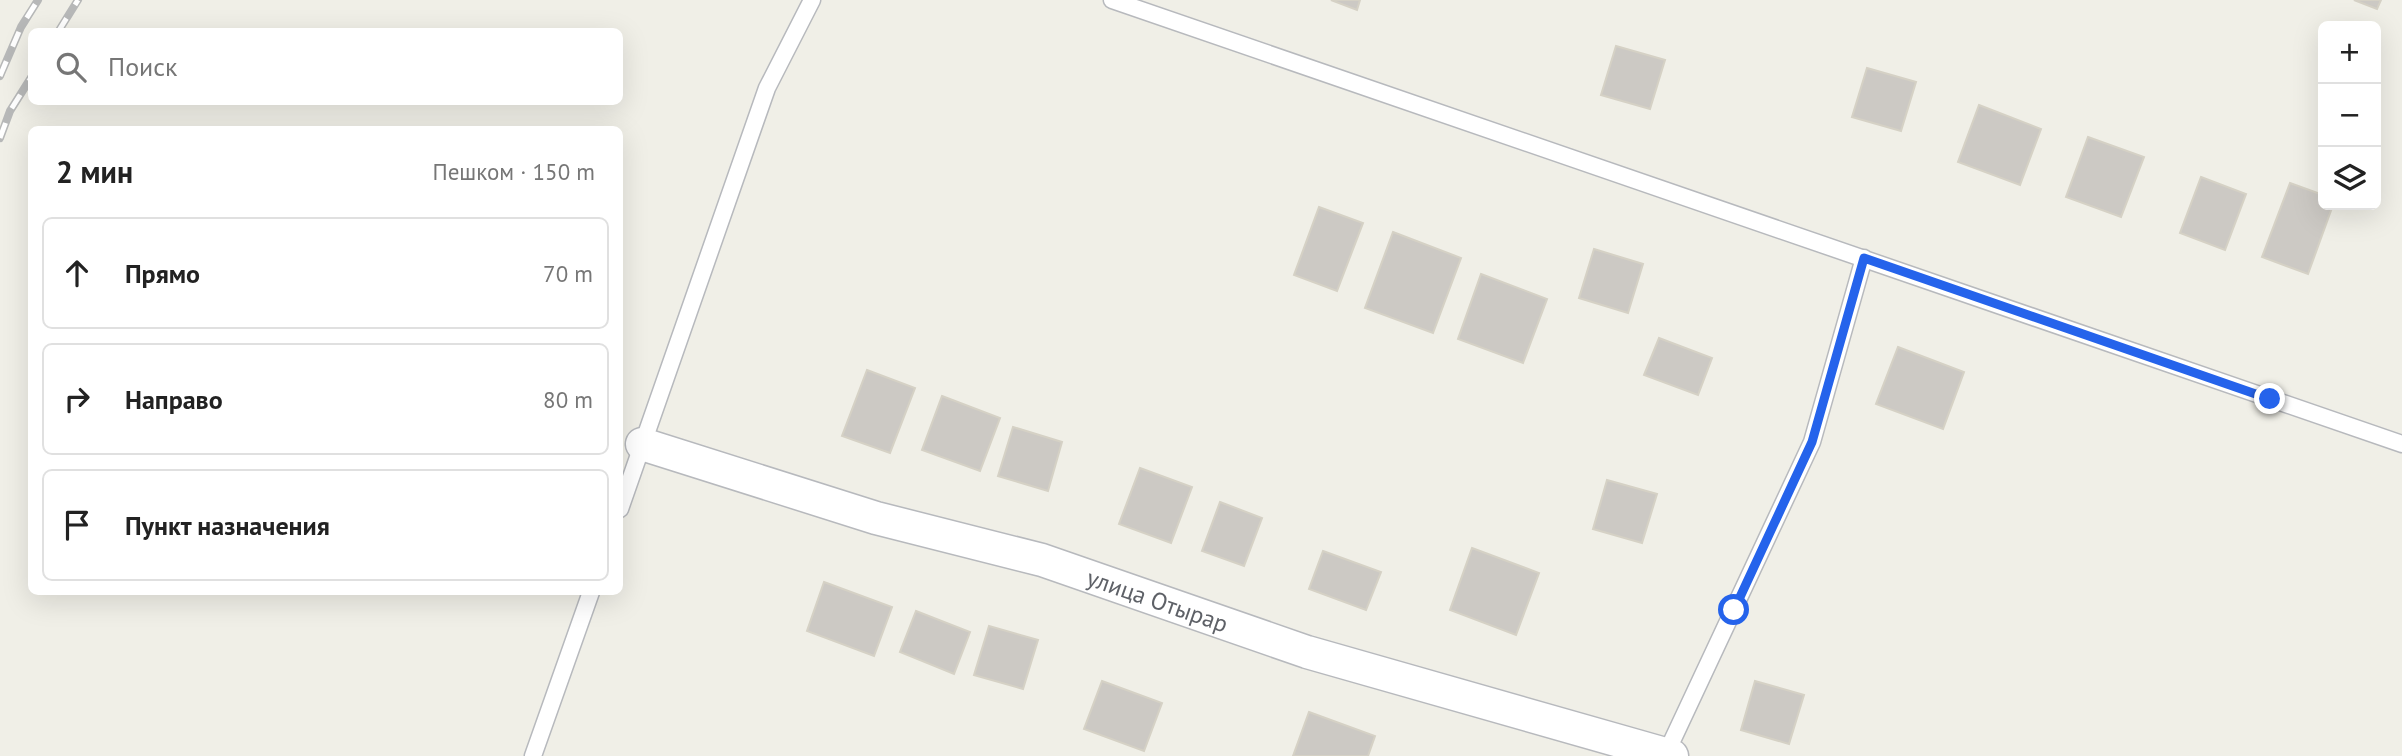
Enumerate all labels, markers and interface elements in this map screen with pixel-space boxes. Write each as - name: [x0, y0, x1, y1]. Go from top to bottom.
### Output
- map controls: [2318, 21, 2381, 210]
- button: +: [2318, 21, 2381, 84]
- search box: [28, 28, 623, 105]
- icon: search: [52, 48, 90, 86]
- text: Поиск: [108, 50, 177, 83]
- button: −: [2318, 84, 2381, 147]
- button: layers: [2318, 147, 2381, 210]
- text: 2 мин: [56, 152, 133, 191]
- text: Пешком · 150 m: [432, 157, 595, 186]
- icon: ahead: [58, 254, 96, 292]
- text: Прямо: [125, 257, 200, 290]
- text: 70 m: [543, 259, 593, 288]
- icon: right: [58, 380, 96, 418]
- text: Направо: [125, 383, 223, 416]
- route end: [2254, 383, 2285, 414]
- text: 80 m: [543, 385, 593, 414]
- icon: arrive: [58, 506, 96, 544]
- text: Пункт назначения: [125, 509, 330, 542]
- street label: улица Отырар: [1083, 561, 1232, 639]
- route start: [1718, 594, 1749, 625]

